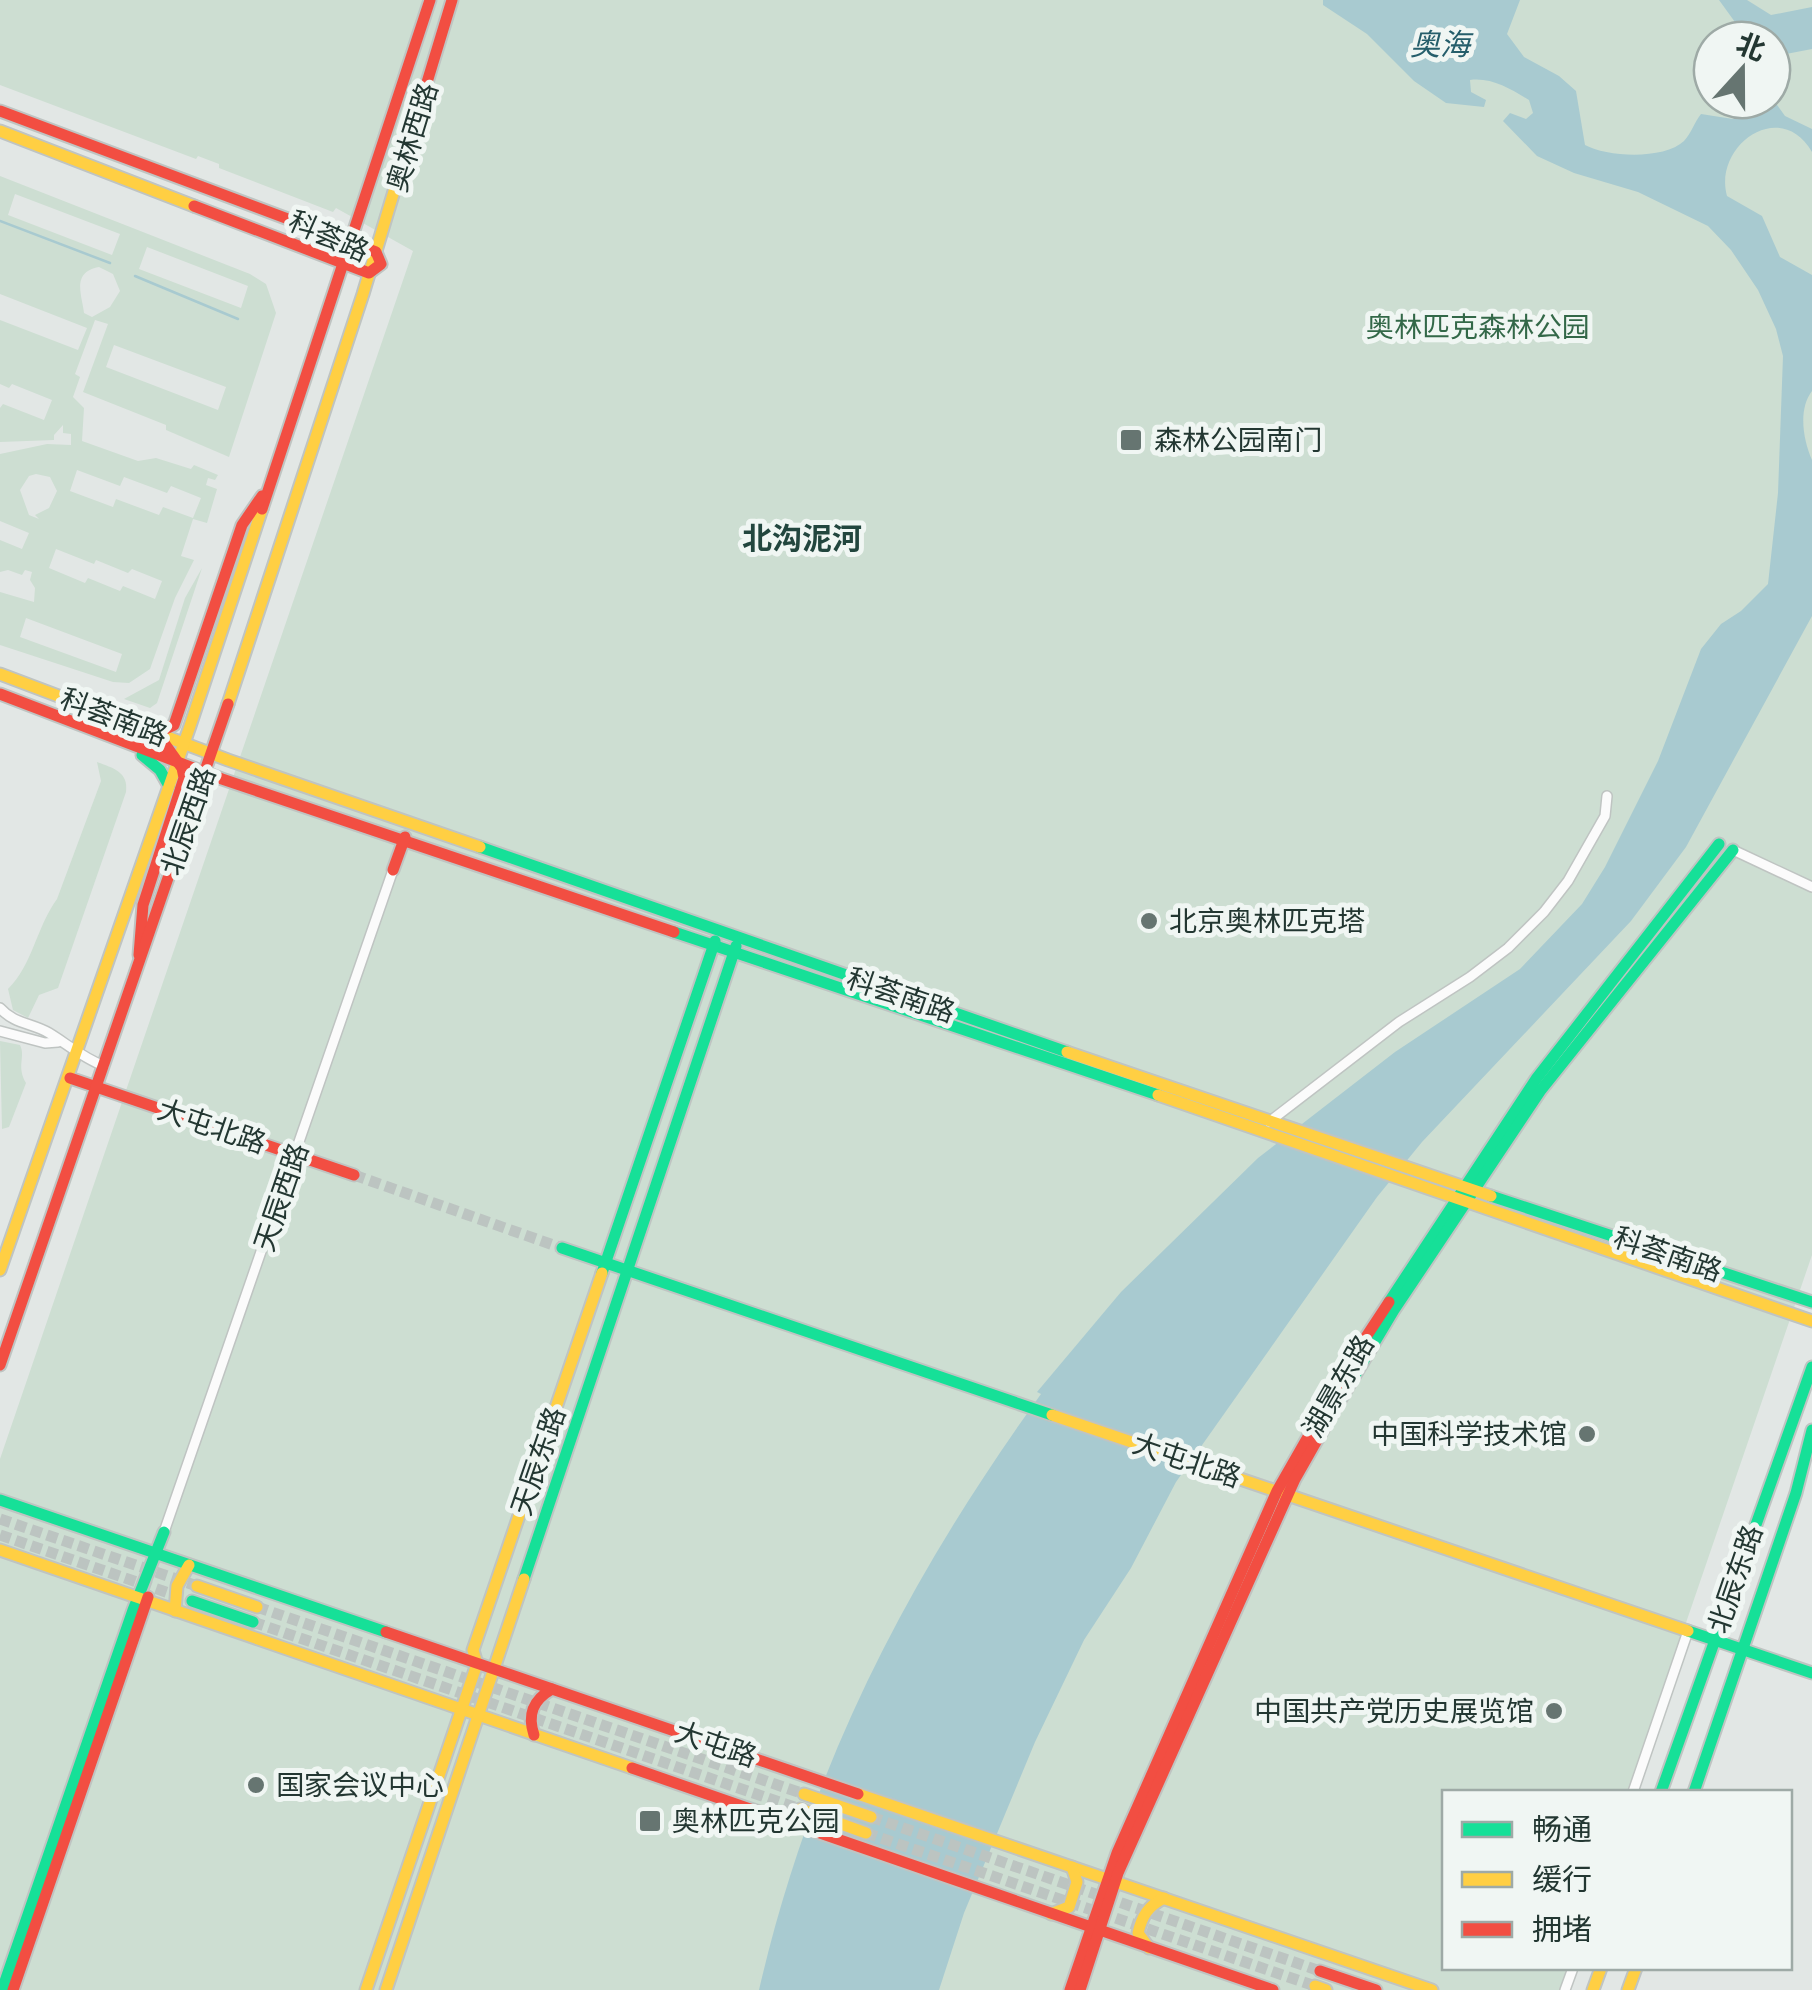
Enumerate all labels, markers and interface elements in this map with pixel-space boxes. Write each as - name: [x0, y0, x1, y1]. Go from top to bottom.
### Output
- north arrow: [1692, 20, 1792, 120]
- water label: 奥海: [1410, 27, 1474, 64]
- text: 北: [1731, 27, 1770, 68]
- street label: 奥林西路: [380, 79, 446, 196]
- street label: 科荟路: [283, 204, 374, 270]
- park label: 奥林匹克森林公园: [1366, 311, 1590, 345]
- place label: 森林公园南门: [1154, 424, 1322, 458]
- marker: 森林公园南门: [1118, 427, 1144, 453]
- district label: 北沟泥河: [742, 521, 862, 558]
- street label: 科荟南路: [55, 682, 172, 754]
- street label: 北辰西路: [155, 763, 223, 880]
- place label: 北京奥林匹克塔: [1169, 905, 1365, 939]
- marker: 北京奥林匹克塔: [1138, 910, 1160, 932]
- street label: 科荟南路: [842, 962, 959, 1030]
- street label: 大屯北路: [153, 1093, 270, 1161]
- street label: 天辰西路: [248, 1139, 316, 1256]
- street label: 科荟南路: [1609, 1221, 1726, 1289]
- street label: 湖景东路: [1296, 1329, 1382, 1444]
- street label: 天辰东路: [505, 1403, 573, 1520]
- place label: 中国科学技术馆: [1371, 1418, 1567, 1452]
- marker: 中国科学技术馆: [1576, 1423, 1598, 1445]
- street label: 大屯北路: [1128, 1427, 1245, 1495]
- street label: 北辰东路: [1702, 1521, 1770, 1638]
- place label: 中国共产党历史展览馆: [1254, 1695, 1534, 1729]
- marker: 中国共产党历史展览馆: [1543, 1700, 1565, 1722]
- street label: 大屯路: [670, 1715, 761, 1775]
- place label: 国家会议中心: [276, 1769, 444, 1803]
- marker: 国家会议中心: [245, 1774, 267, 1796]
- legend: [1442, 1790, 1792, 1970]
- place label: 奥林匹克公园: [672, 1805, 840, 1839]
- marker: 奥林匹克公园: [637, 1808, 663, 1834]
- text: 畅通: [1532, 1812, 1592, 1849]
- text: 缓行: [1532, 1862, 1592, 1899]
- text: 拥堵: [1532, 1912, 1592, 1949]

